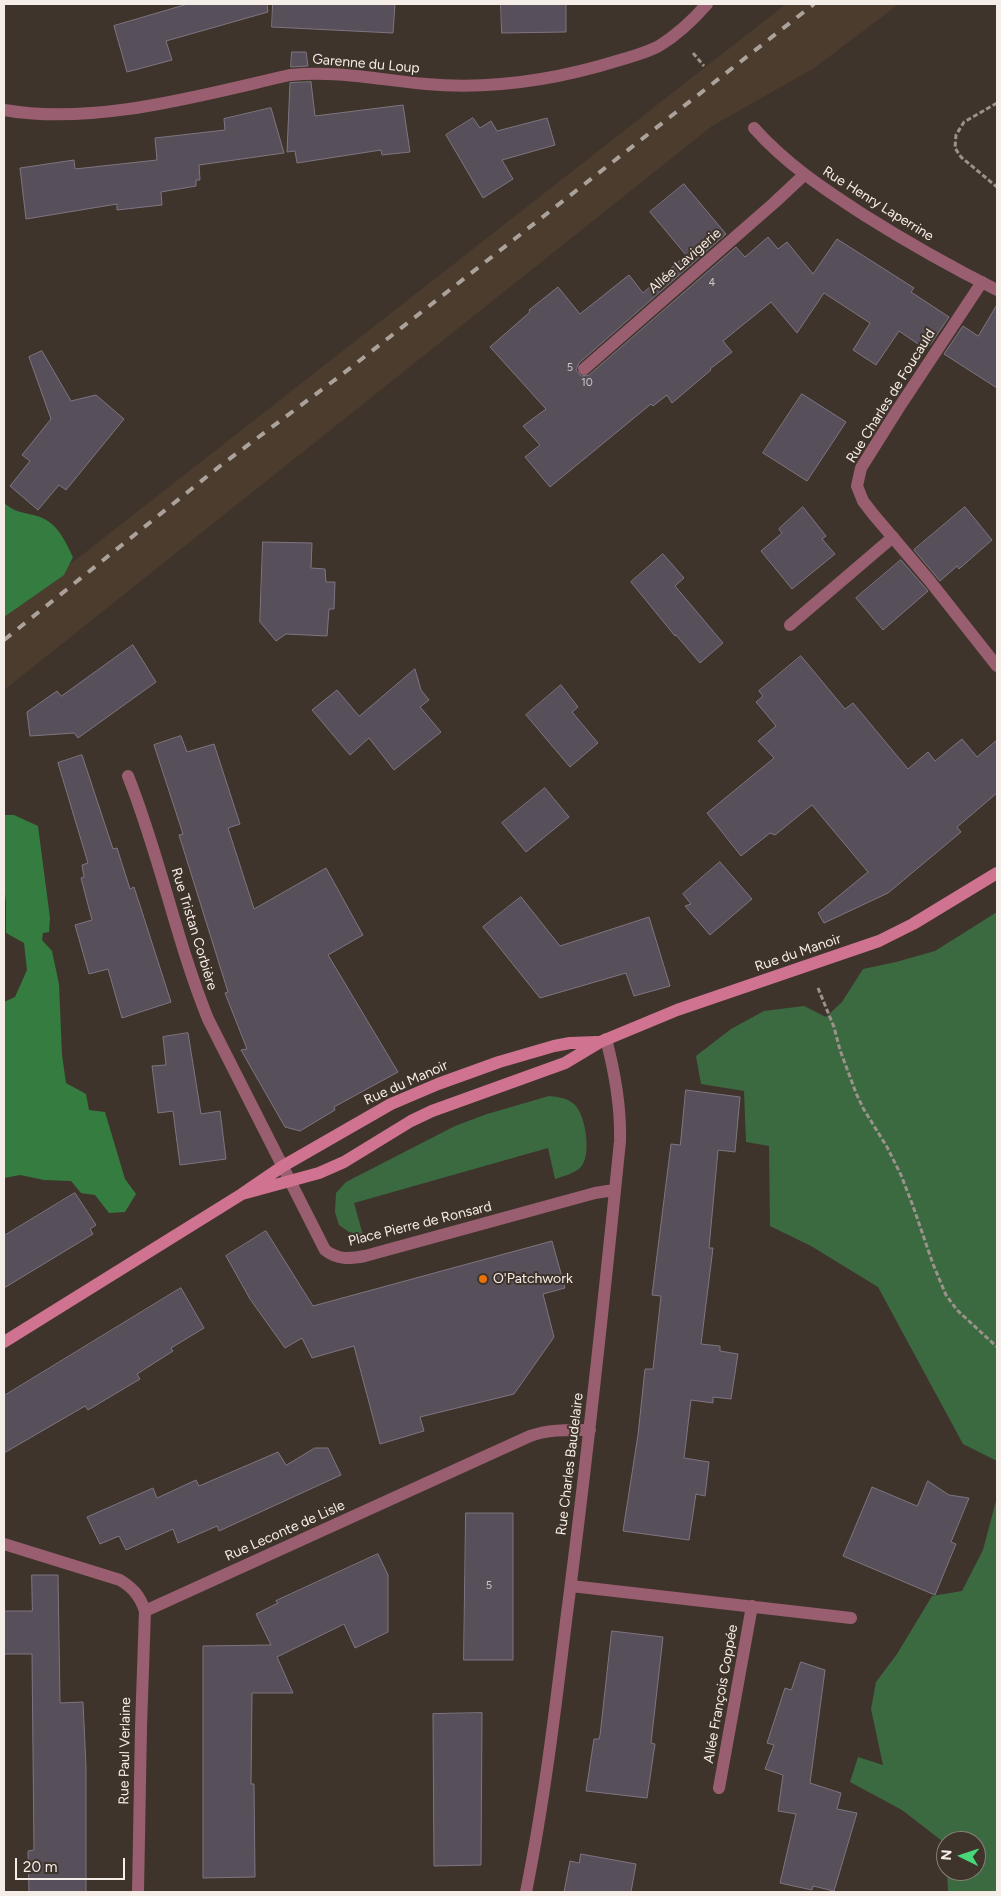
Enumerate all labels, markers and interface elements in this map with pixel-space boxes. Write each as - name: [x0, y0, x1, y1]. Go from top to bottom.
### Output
- street label: Garenne du Loup: [312, 51, 420, 77]
- street label: Rue Henry Laperrine: [819, 163, 937, 245]
- street label: Allée Lavigerie: [645, 225, 725, 297]
- house number: 4: [709, 276, 715, 290]
- street label: Rue Charles de Foucauld: [843, 326, 939, 466]
- house number: 5: [567, 361, 573, 375]
- house number: 10: [581, 376, 593, 390]
- street label: Rue Tristan Corbière: [167, 866, 221, 992]
- street label: Rue du Manoir: [753, 930, 843, 976]
- street label: Rue du Manoir: [361, 1057, 451, 1109]
- street label: Place Pierre de Ronsard: [347, 1198, 493, 1250]
- place label: O'Patchwork: [493, 1271, 573, 1287]
- marker: O'Patchwork: [477, 1273, 489, 1285]
- street label: Rue Charles Baudelaire: [553, 1392, 587, 1536]
- street label: Rue Leconte de Lisle: [222, 1497, 348, 1565]
- house number: 5: [486, 1579, 492, 1593]
- street label: Allée François Coppée: [701, 1623, 741, 1765]
- street label: Rue Paul Verlaine: [116, 1697, 134, 1805]
- north arrow: [936, 1831, 986, 1881]
- scale bar: [18, 1848, 128, 1880]
- text: N: [938, 1849, 955, 1861]
- text: 20 m: [23, 1858, 57, 1876]

